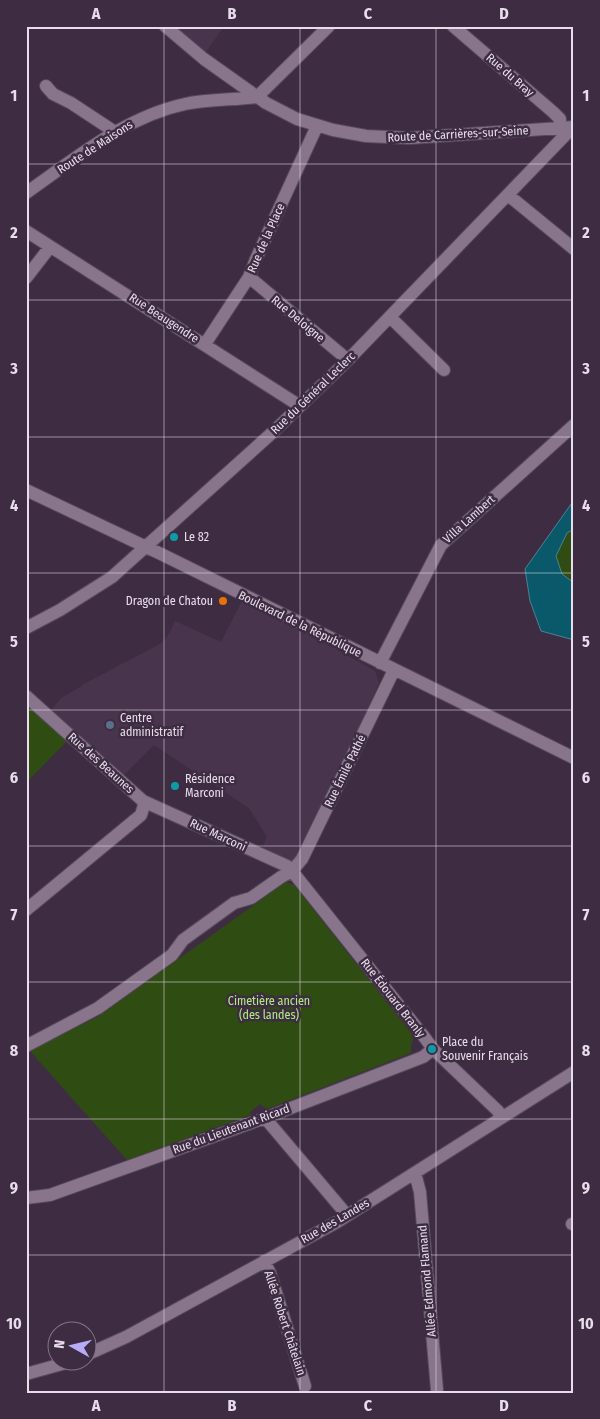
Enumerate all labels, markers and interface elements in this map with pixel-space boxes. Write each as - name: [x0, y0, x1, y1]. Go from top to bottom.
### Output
- text: A: [91, 4, 101, 23]
- text: B: [228, 4, 237, 23]
- text: C: [364, 4, 373, 23]
- text: D: [499, 4, 509, 23]
- street label: Rue du Bray: [483, 51, 537, 100]
- text: 1: [11, 86, 17, 105]
- text: 1: [583, 86, 589, 105]
- street label: Route de Maisons: [55, 117, 135, 177]
- street label: Route de Carrières-sur-Seine: [387, 123, 529, 145]
- street label: Rue de la Place: [244, 201, 288, 275]
- text: 2: [9, 223, 18, 242]
- text: 2: [581, 223, 590, 242]
- street label: Rue Beaugendre: [127, 290, 201, 346]
- street label: Rue Deloigne: [269, 293, 327, 345]
- street label: Rue du Général Leclerc: [268, 349, 358, 437]
- text: 3: [9, 359, 18, 378]
- text: 3: [581, 359, 590, 378]
- street label: Villa Lambert: [440, 492, 498, 546]
- text: 4: [10, 496, 18, 515]
- text: 4: [582, 496, 590, 515]
- place label: Le 82: [184, 530, 209, 544]
- marker: Le 82: [168, 531, 180, 543]
- street label: Boulevard de la République: [236, 588, 364, 660]
- place label: Dragon de Chatou: [126, 594, 213, 608]
- marker: Dragon de Chatou: [217, 595, 229, 607]
- text: 5: [10, 632, 18, 651]
- text: 5: [582, 632, 590, 651]
- place label: Centre administratif: [120, 711, 185, 739]
- marker: Centre administratif: [104, 719, 116, 731]
- street label: Rue des Beaunes: [65, 730, 137, 796]
- street label: Rue Émile Pathé: [321, 732, 369, 810]
- text: 6: [10, 768, 18, 787]
- text: 6: [582, 768, 590, 787]
- place label: Résidence Marconi: [185, 772, 235, 800]
- marker: Résidence Marconi: [169, 780, 181, 792]
- street label: Rue Marconi: [188, 816, 248, 854]
- text: 7: [11, 905, 18, 924]
- text: 7: [583, 905, 590, 924]
- street label: Rue Édouard Branly: [358, 955, 429, 1041]
- park label: Cimetière ancien (des landes): [228, 994, 310, 1022]
- place label: Place du Souvenir Français: [442, 1035, 528, 1063]
- text: 8: [10, 1041, 19, 1060]
- text: 8: [582, 1041, 591, 1060]
- marker: Place du Souvenir Français: [426, 1043, 438, 1055]
- street label: Rue du Lieutenant Ricard: [171, 1101, 291, 1157]
- text: 9: [10, 1178, 18, 1197]
- text: 9: [582, 1178, 590, 1197]
- street label: Rue des Landes: [298, 1196, 372, 1246]
- street label: Allée Edmond Flamand: [415, 1225, 439, 1337]
- street label: Allée Robert Châtelain: [261, 1269, 309, 1377]
- text: 10: [6, 1314, 22, 1333]
- text: 10: [578, 1314, 594, 1333]
- north arrow: [48, 1322, 98, 1372]
- text: N: [51, 1339, 69, 1350]
- text: A: [91, 1396, 101, 1415]
- text: B: [228, 1396, 237, 1415]
- text: C: [364, 1396, 373, 1415]
- text: D: [499, 1396, 509, 1415]

